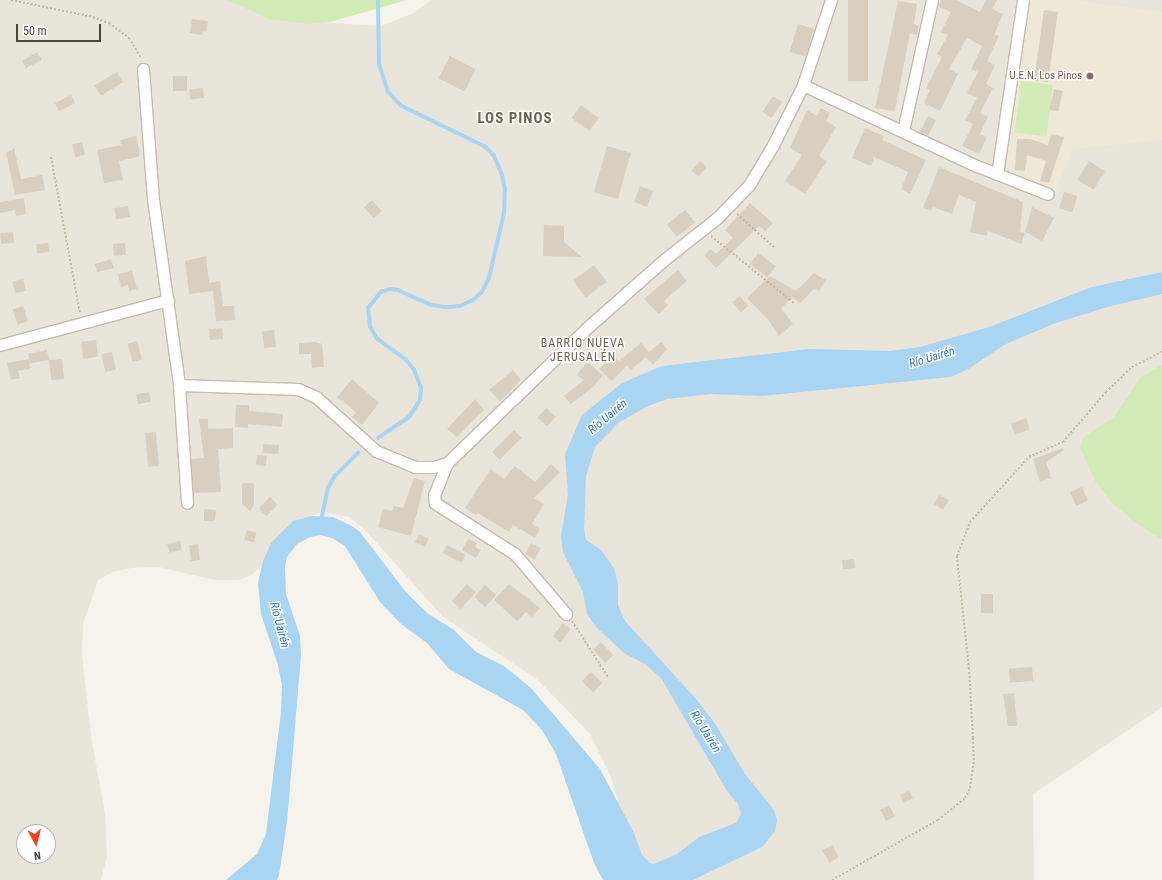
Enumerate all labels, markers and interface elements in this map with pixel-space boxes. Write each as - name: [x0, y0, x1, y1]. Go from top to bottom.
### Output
- scale bar: [18, 16, 103, 42]
- text: 50 m: [23, 24, 47, 38]
- place label: U.E.N. Los Pinos: [1010, 69, 1082, 83]
- marker: U.E.N. Los Pinos: [1085, 71, 1095, 81]
- district label: LOS PINOS: [477, 110, 553, 128]
- district label: BARRIO NUEVA JERUSALÉN: [541, 337, 625, 365]
- water label: Río Uairén: [908, 344, 956, 372]
- water label: Río Uairén: [585, 396, 631, 438]
- water label: Río Uairén: [266, 601, 292, 649]
- water label: Río Uairén: [686, 708, 724, 756]
- north arrow: [16, 824, 56, 864]
- text: N: [33, 849, 42, 862]

